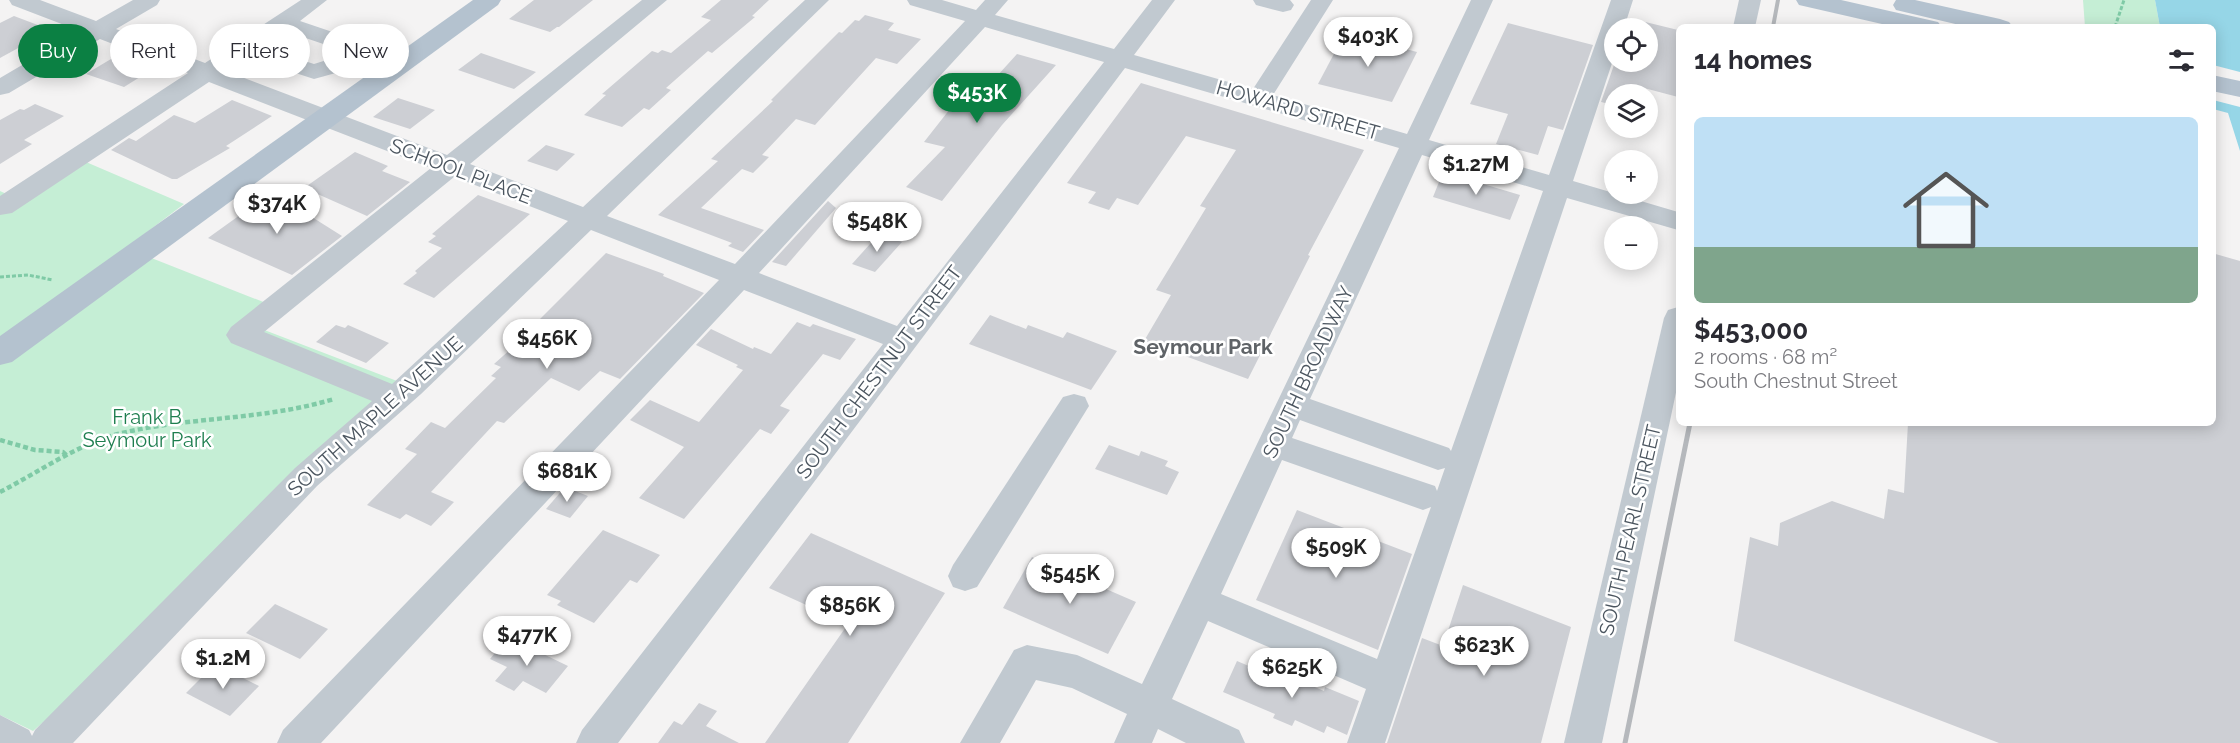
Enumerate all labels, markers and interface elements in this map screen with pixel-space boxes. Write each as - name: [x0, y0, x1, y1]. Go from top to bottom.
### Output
- pin: $403K: [1326, 17, 1410, 68]
- map controls: [1604, 18, 1658, 270]
- button: locate: [1604, 18, 1658, 72]
- chip: Buy: [18, 24, 98, 78]
- chip: Rent: [110, 24, 197, 78]
- chip: Filters: [209, 24, 310, 78]
- chip: New: [322, 24, 409, 78]
- text: $403K: [1338, 24, 1398, 48]
- icon: filters: [2165, 44, 2198, 77]
- text: 14 homes: [1694, 45, 1812, 75]
- pin: $453K: [935, 73, 1019, 124]
- street label: HOWARD STREET: [1214, 75, 1382, 145]
- text: $453K: [947, 80, 1007, 104]
- button: layers: [1604, 84, 1658, 138]
- street label: SCHOOL PLACE: [387, 133, 535, 209]
- pin: $1.27M: [1427, 145, 1525, 196]
- button: +: [1604, 150, 1658, 204]
- text: $1.27M: [1443, 152, 1509, 176]
- icon: home: [1892, 156, 2000, 264]
- pin: $374K: [235, 184, 319, 235]
- text: $374K: [248, 191, 306, 215]
- pin: $548K: [835, 202, 919, 253]
- text: $548K: [847, 209, 907, 233]
- button: −: [1604, 216, 1658, 270]
- street label: SOUTH CHESTNUT STREET: [791, 261, 967, 483]
- street label: SOUTH BROADWAY: [1258, 282, 1358, 462]
- text: $453,000: [1694, 315, 1808, 345]
- pin: $456K: [505, 319, 589, 370]
- text: $456K: [517, 326, 577, 350]
- street label: SOUTH MAPLE AVENUE: [283, 331, 467, 501]
- district label: Seymour Park: [1133, 334, 1273, 359]
- text: 2 rooms · 68 m²: [1694, 345, 1837, 369]
- text: South Chestnut Street: [1694, 369, 1898, 393]
- park label: Frank B Seymour Park: [82, 405, 212, 452]
- street label: SOUTH PEARL STREET: [1594, 422, 1666, 638]
- pin: $681K: [525, 452, 609, 503]
- text: $681K: [537, 459, 597, 483]
- pin: $509K: [1294, 528, 1378, 579]
- text: $509K: [1305, 535, 1367, 559]
- pin: $545K: [1028, 554, 1112, 605]
- text: $545K: [1040, 561, 1100, 585]
- pin: $856K: [808, 586, 892, 637]
- text: $856K: [819, 593, 881, 617]
- pin: $477K: [485, 616, 569, 667]
- text: $477K: [497, 623, 557, 647]
- pin: $623K: [1442, 626, 1526, 677]
- text: $623K: [1454, 633, 1514, 657]
- pin: $1.2M: [181, 639, 265, 690]
- text: $1.2M: [195, 646, 251, 670]
- pin: $625K: [1250, 648, 1334, 699]
- text: $625K: [1262, 655, 1322, 679]

